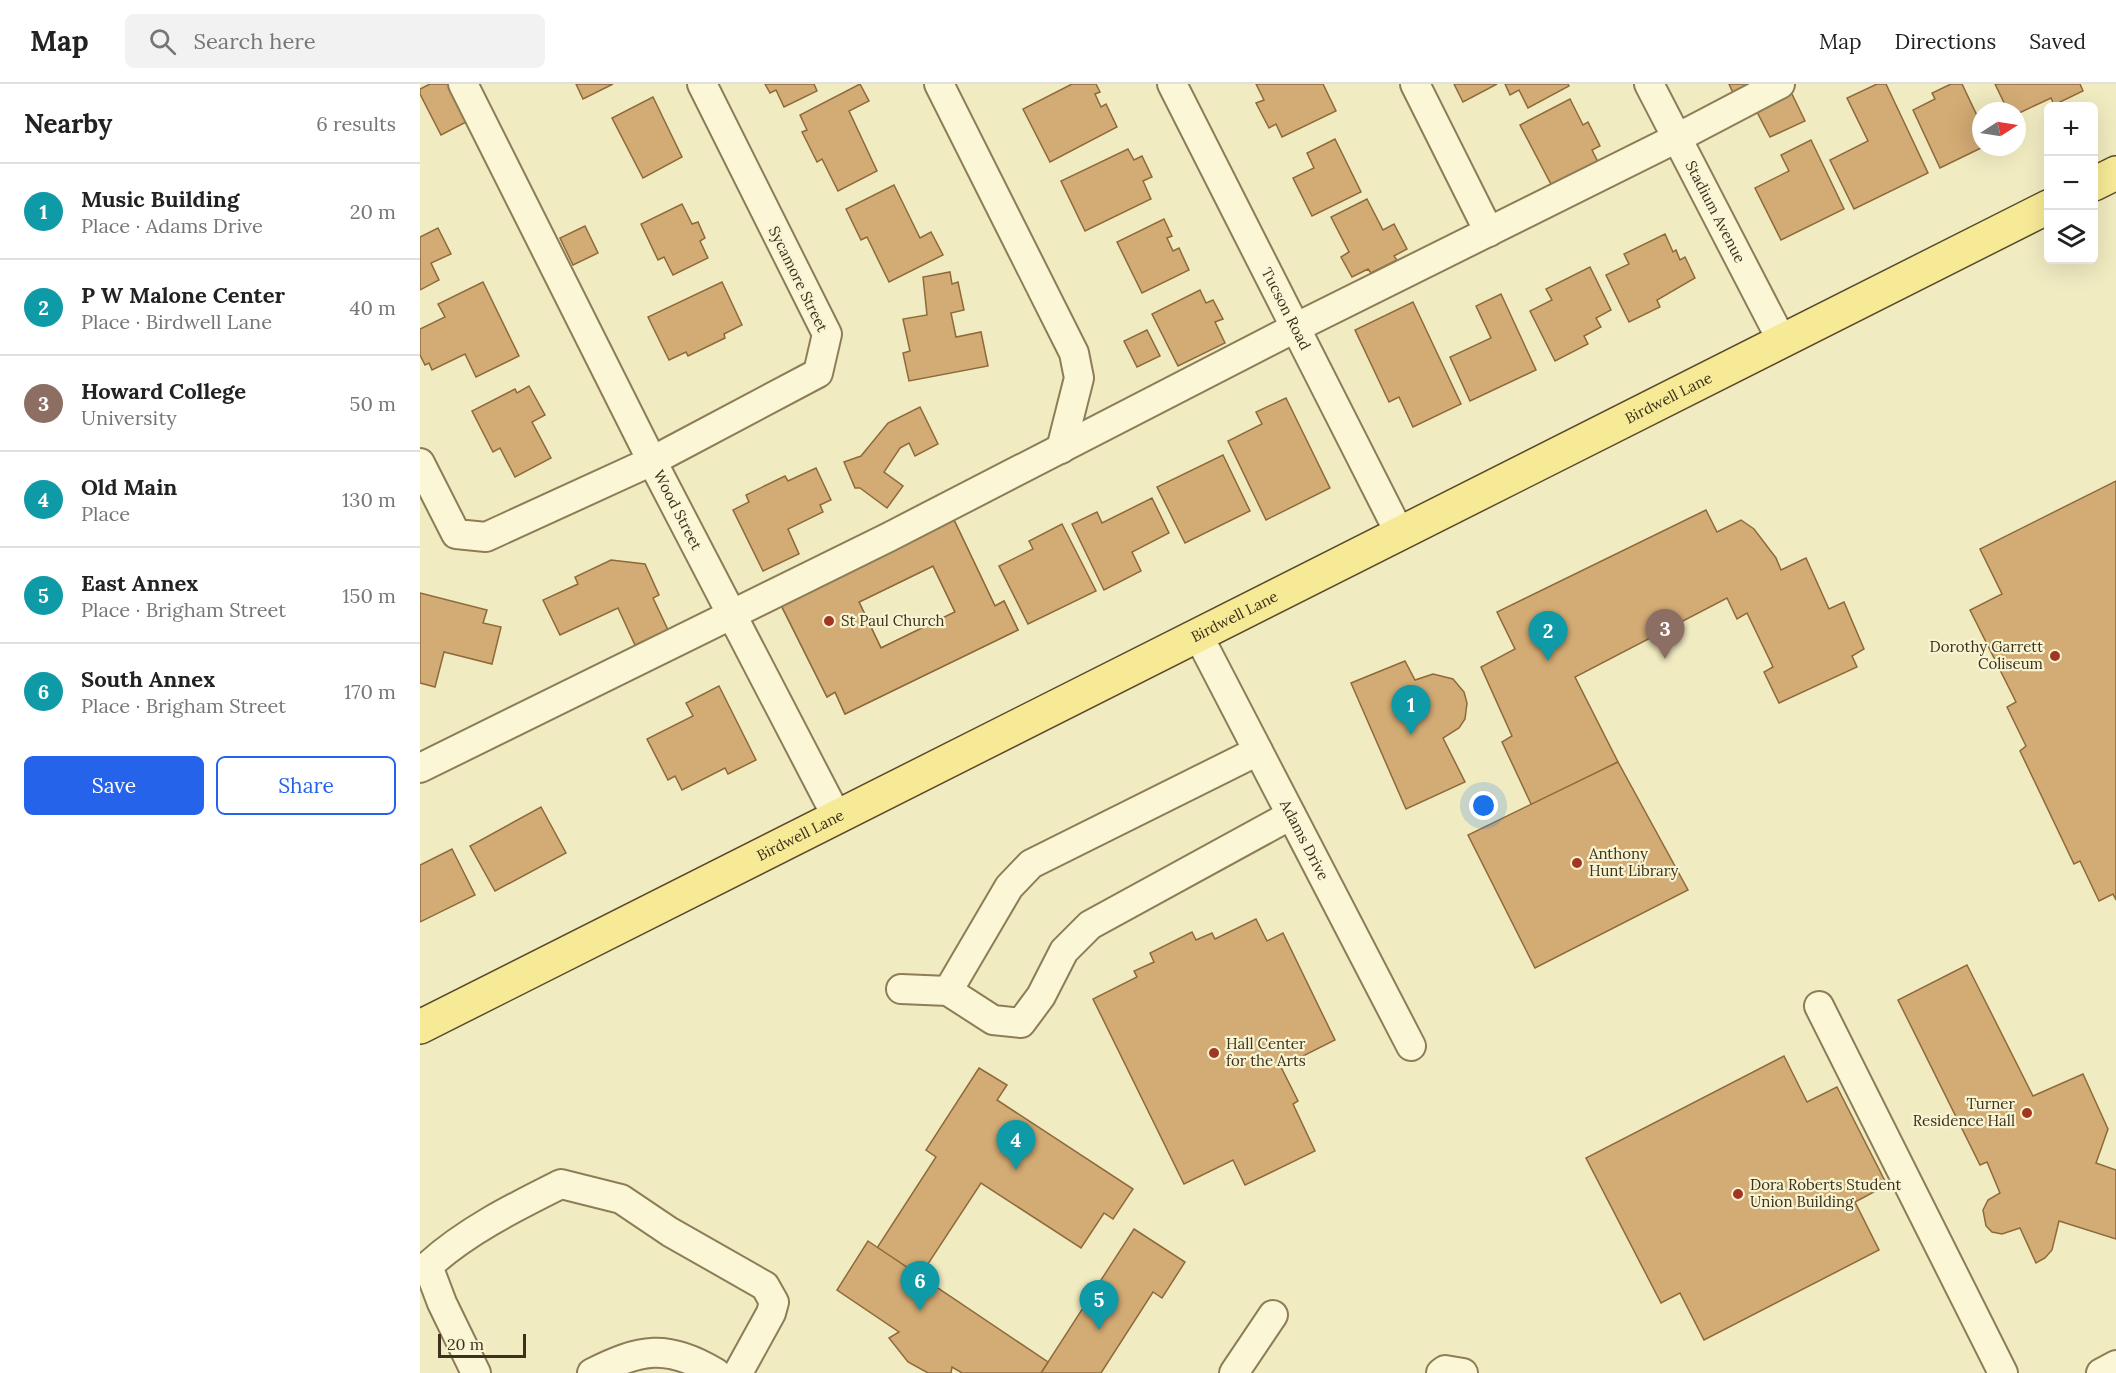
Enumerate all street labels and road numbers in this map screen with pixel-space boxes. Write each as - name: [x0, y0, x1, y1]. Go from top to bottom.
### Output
- street label: Stadium Avenue: [1681, 157, 1750, 266]
- street label: Sycamore Street: [765, 223, 832, 335]
- street label: Tucson Road: [1258, 264, 1315, 353]
- street label: Birdwell Lane: [1622, 368, 1715, 427]
- street label: Wood Street: [649, 467, 707, 553]
- street label: Birdwell Lane: [1188, 586, 1281, 646]
- street label: Adams Drive: [1276, 796, 1333, 883]
- street label: Birdwell Lane: [754, 805, 847, 865]

